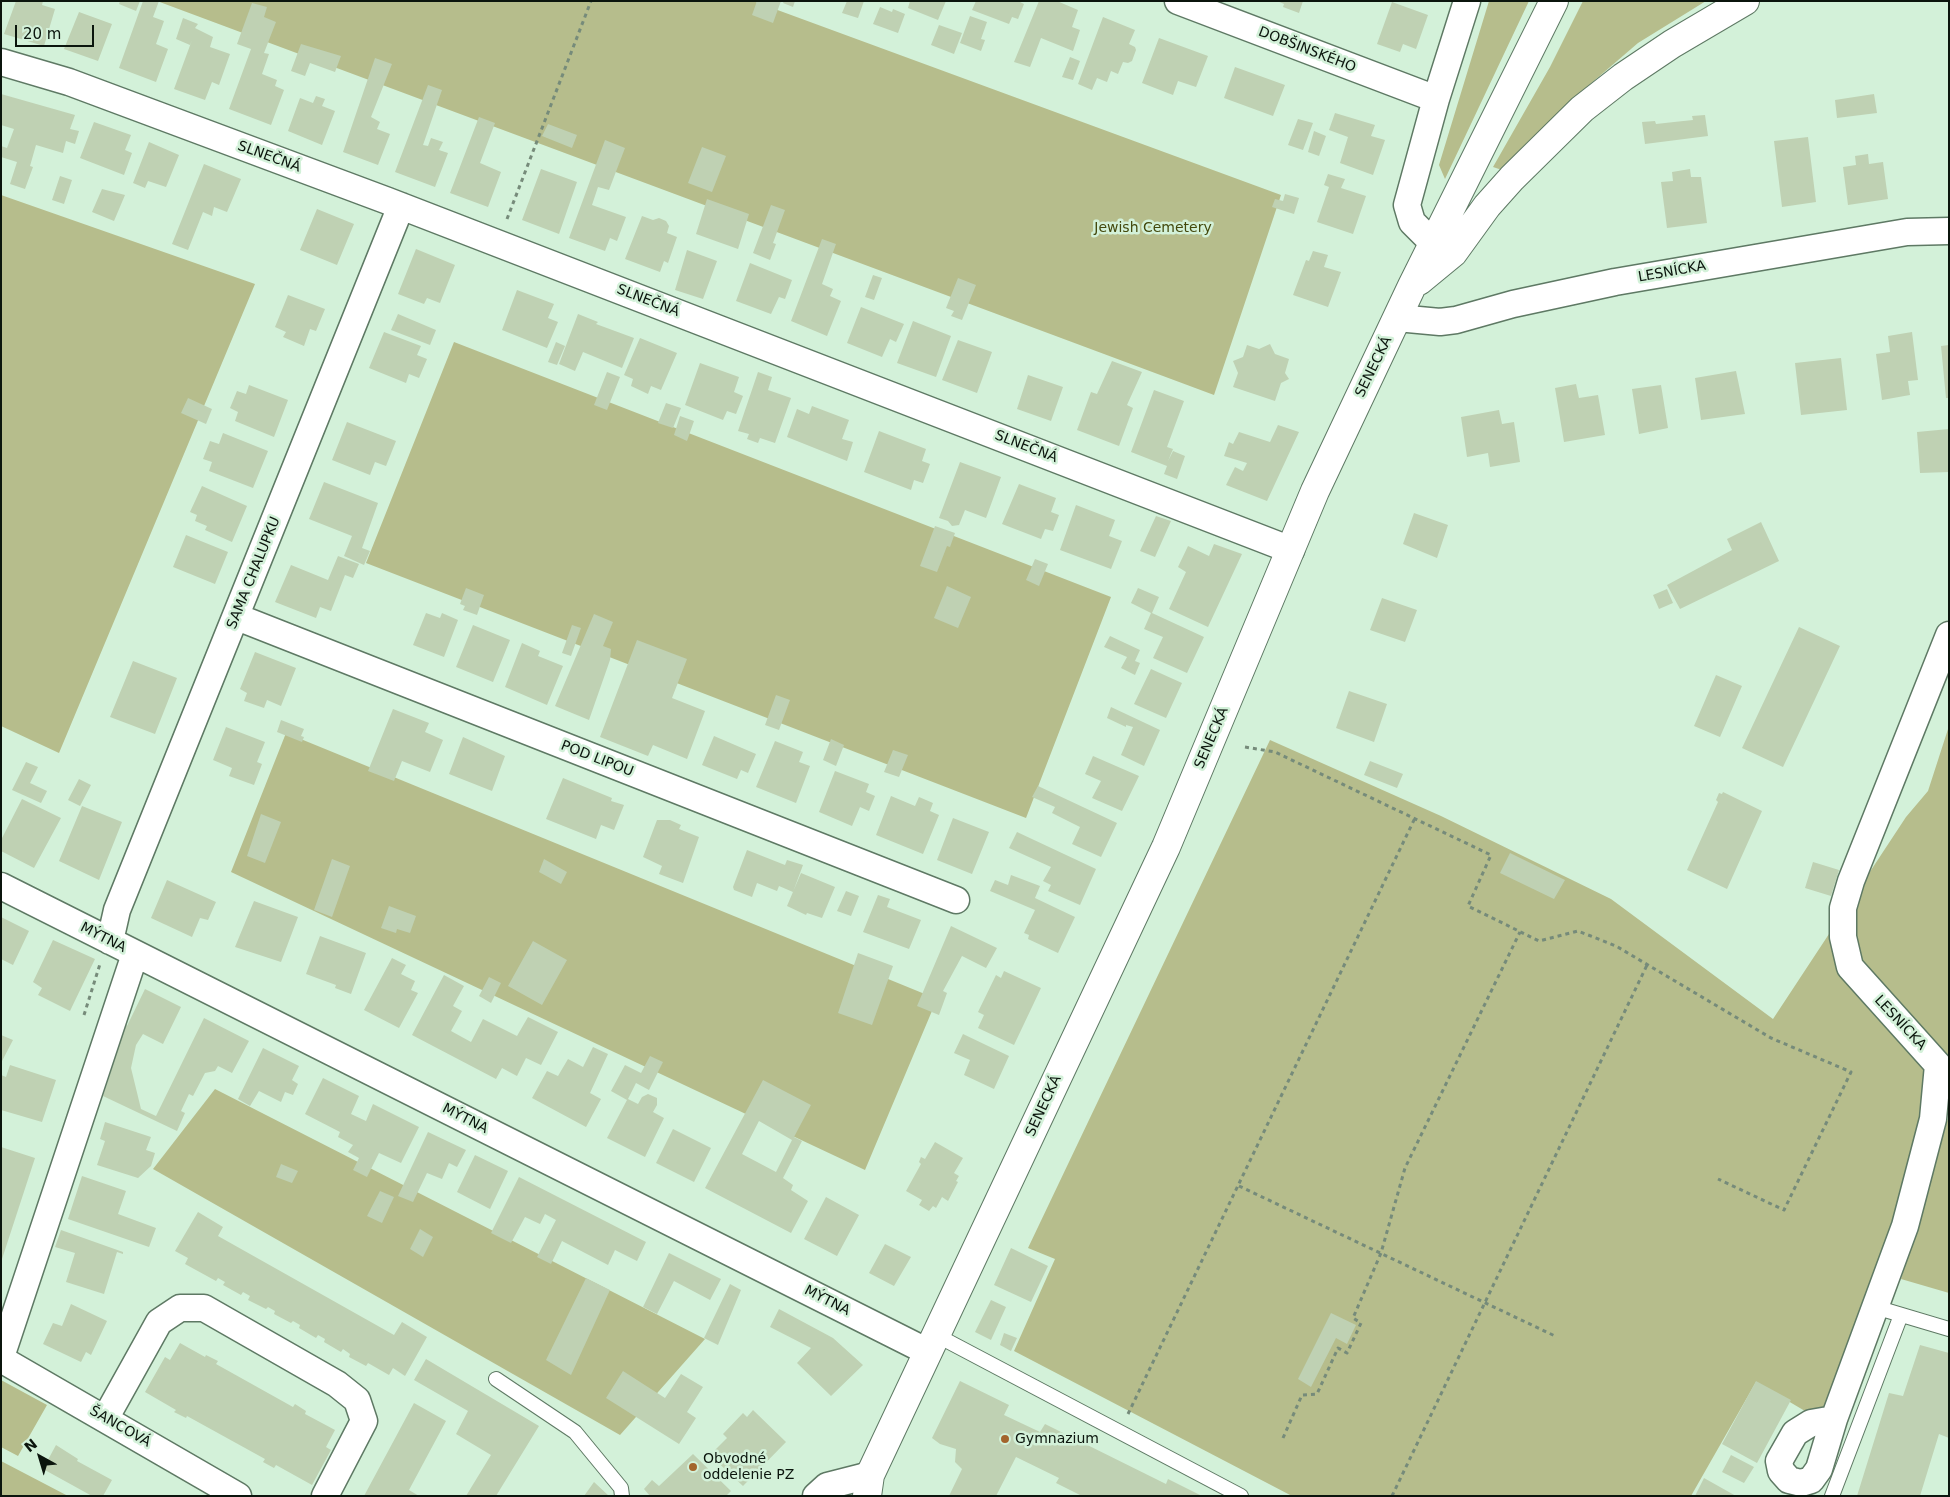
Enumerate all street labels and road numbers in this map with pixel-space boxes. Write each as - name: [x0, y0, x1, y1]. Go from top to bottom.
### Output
- street label: DOBŠINSKÉHO: [1256, 24, 1358, 76]
- street label: SLNEČNÁ: [235, 138, 303, 176]
- street label: LESNÍCKA: [1637, 258, 1707, 286]
- street label: SLNEČNÁ: [614, 281, 682, 321]
- street label: SENECKÁ: [1352, 334, 1396, 400]
- street label: SLNEČNÁ: [992, 427, 1060, 467]
- street label: SAMA CHALUPKU: [224, 514, 284, 632]
- street label: SENECKÁ: [1192, 705, 1232, 771]
- street label: POD LIPOU: [558, 737, 636, 781]
- street label: MÝTNA: [77, 919, 129, 957]
- street label: LESNÍCKA: [1871, 992, 1929, 1054]
- street label: SENECKÁ: [1023, 1073, 1065, 1139]
- street label: MÝTNA: [439, 1100, 491, 1138]
- street label: MÝTNA: [801, 1282, 853, 1320]
- street label: ŠANCOVÁ: [86, 1403, 154, 1451]

